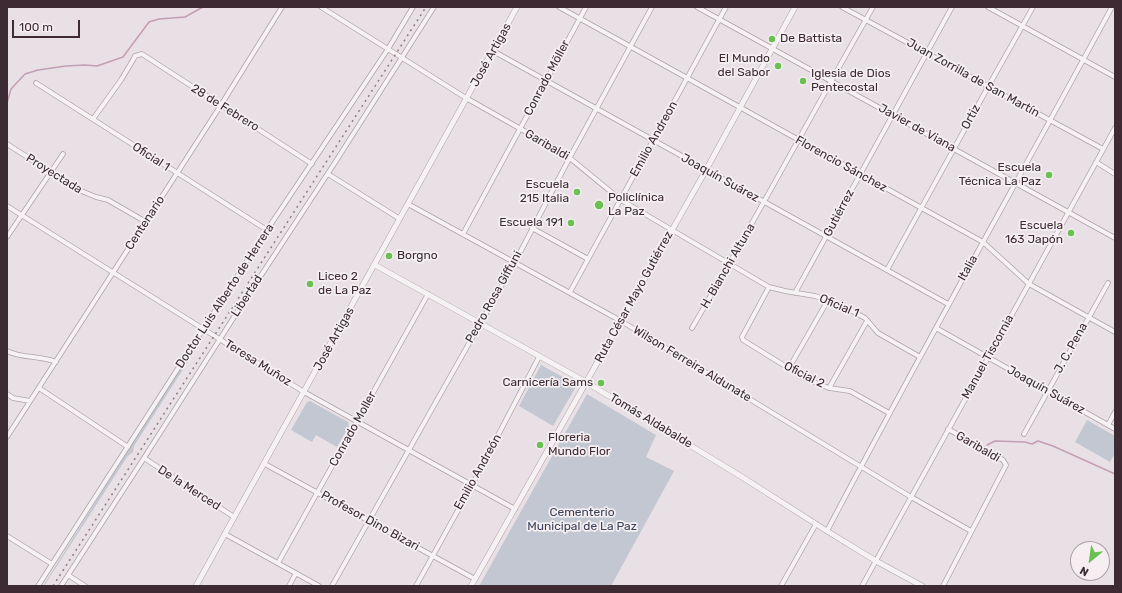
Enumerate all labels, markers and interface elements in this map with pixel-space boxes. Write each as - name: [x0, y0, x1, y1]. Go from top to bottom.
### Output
- scale bar: [14, 12, 82, 38]
- text: 100 m: [19, 20, 53, 34]
- street label: José Artigas: [468, 21, 514, 89]
- place label: De Battista: [780, 32, 842, 46]
- marker: De Battista: [767, 34, 777, 44]
- street label: Juan Zorrilla de San Martín: [904, 35, 1042, 121]
- street label: Conrado Möller: [521, 38, 573, 118]
- place label: El Mundo del Sabor: [718, 52, 770, 80]
- marker: El Mundo del Sabor: [773, 61, 783, 71]
- place label: Iglesia de Dios Pentecostal: [811, 67, 891, 95]
- marker: Iglesia de Dios Pentecostal: [798, 76, 808, 86]
- street label: 28 de Febrero: [188, 81, 262, 135]
- street label: Emilio Andreon: [627, 99, 681, 179]
- street label: Javier de Viana: [876, 101, 958, 155]
- street label: Ortiz: [958, 102, 984, 132]
- street label: Garibaldi: [522, 127, 572, 163]
- street label: Florencio Sánchez: [793, 133, 889, 195]
- street label: Oficial 1: [130, 140, 172, 174]
- street label: Proyectada: [23, 151, 85, 197]
- street label: Joaquín Suárez: [678, 151, 762, 205]
- place label: Escuela Técnica La Paz: [959, 161, 1041, 189]
- marker: Escuela Técnica La Paz: [1044, 170, 1054, 180]
- place label: Escuela 215 Italia: [520, 178, 569, 206]
- marker: Escuela 215 Italia: [572, 187, 582, 197]
- street label: Gutiérrez: [821, 187, 857, 239]
- place label: Policlínica La Paz: [608, 191, 664, 219]
- street label: Centenario: [122, 193, 168, 253]
- marker: Policlínica La Paz: [593, 199, 605, 211]
- place label: Escuela 191: [499, 216, 563, 230]
- marker: Escuela 191: [566, 218, 576, 228]
- place label: Escuela 163 Japón: [1005, 219, 1063, 247]
- street label: Doctor Luis Alberto de Herrera: [173, 221, 277, 371]
- street label: H. Bianchi Altuna: [698, 221, 758, 311]
- marker: Escuela 163 Japón: [1066, 228, 1076, 238]
- street label: Ruta César Mayo Gutiérrez: [592, 229, 676, 365]
- place label: Borgno: [397, 249, 438, 263]
- street label: Pedro Rosa Giffuni: [463, 249, 525, 345]
- marker: Borgno: [384, 251, 394, 261]
- street label: Italia: [955, 253, 981, 283]
- place label: Liceo 2 de La Paz: [318, 270, 371, 298]
- street label: Libertad: [228, 273, 266, 319]
- marker: Liceo 2 de La Paz: [305, 279, 315, 289]
- street label: Oficial 1: [817, 291, 861, 321]
- street label: José Artigas: [311, 305, 357, 373]
- street label: Manuel Tiscornia: [959, 312, 1017, 402]
- street label: J. C. Pena: [1051, 320, 1091, 376]
- street label: Wilson Ferreira Aldunate: [630, 323, 754, 405]
- street label: Teresa Muñoz: [222, 337, 294, 389]
- street label: Oficial 2: [781, 359, 827, 391]
- street label: Joaquín Suárez: [1004, 363, 1088, 417]
- place label: Carnicería Sams: [502, 376, 593, 390]
- marker: Carnicería Sams: [596, 378, 606, 388]
- street label: Conrado Moller: [326, 389, 380, 469]
- street label: Tomás Aldabalde: [607, 391, 695, 451]
- street label: Garibaldi: [953, 429, 1003, 465]
- place label: Floreria Mundo Flor: [548, 431, 610, 459]
- street label: Emilio Andreón: [451, 432, 505, 512]
- marker: Floreria Mundo Flor: [535, 440, 545, 450]
- street label: De la Merced: [155, 462, 223, 514]
- street label: Profesor Dino Bizari: [318, 488, 422, 554]
- park label: Cementerio Municipal de La Paz: [527, 506, 637, 534]
- north arrow: [1070, 541, 1110, 581]
- text: N: [1078, 563, 1091, 579]

